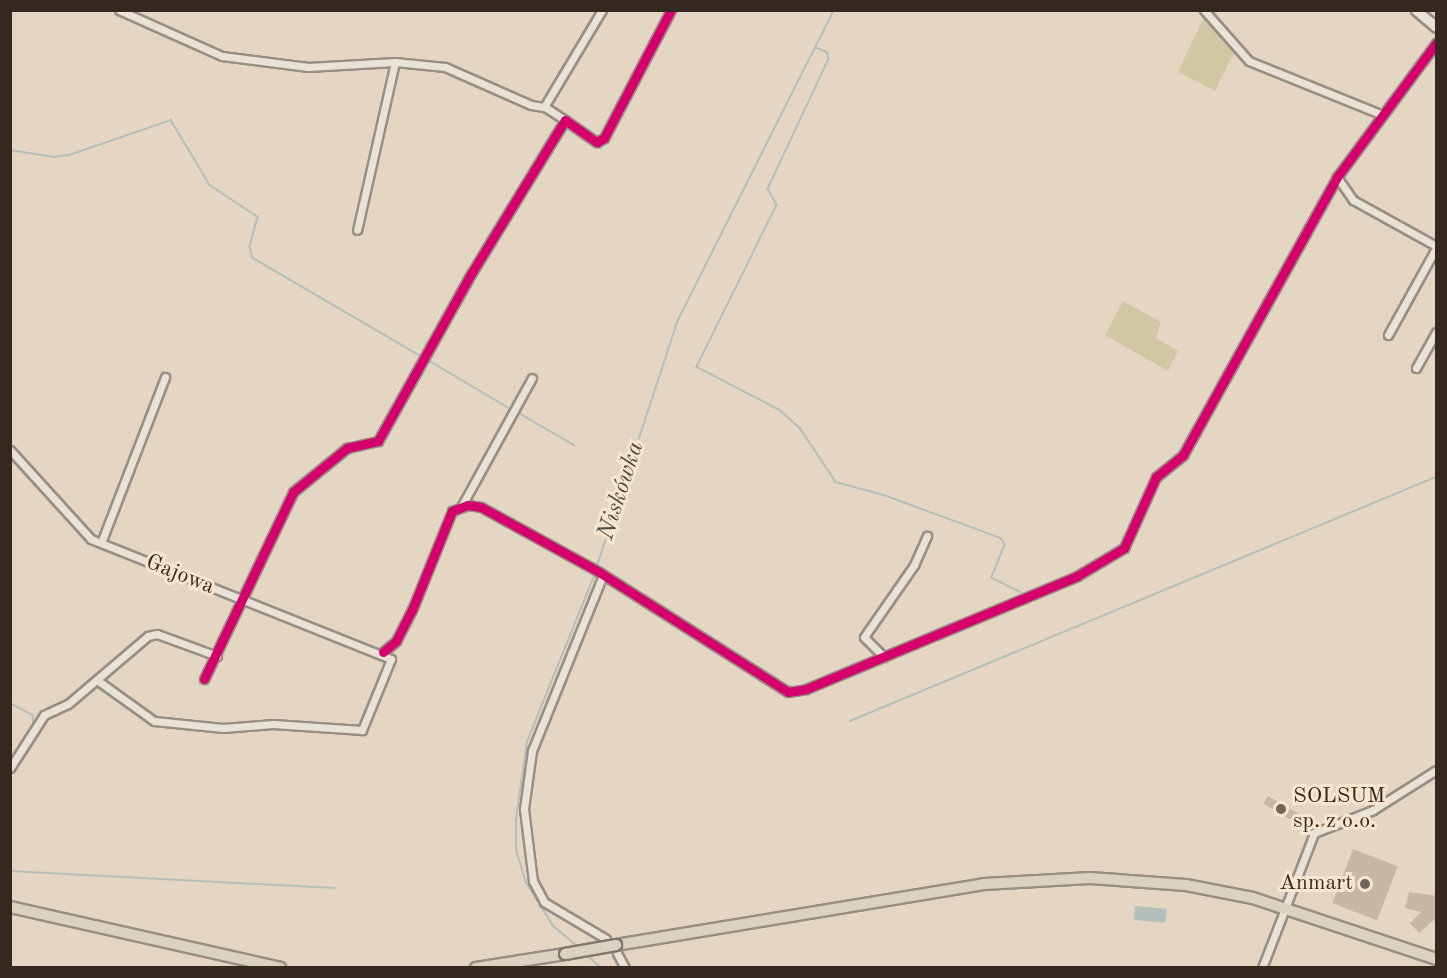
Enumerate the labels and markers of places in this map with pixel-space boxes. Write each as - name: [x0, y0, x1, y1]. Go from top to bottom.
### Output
- place label: SOLSUM sp. z o.o.: [1293, 783, 1385, 834]
- marker: SOLSUM sp. z o.o.: [1274, 802, 1288, 816]
- place label: Anmart: [1279, 871, 1353, 897]
- marker: Anmart: [1358, 877, 1372, 891]

